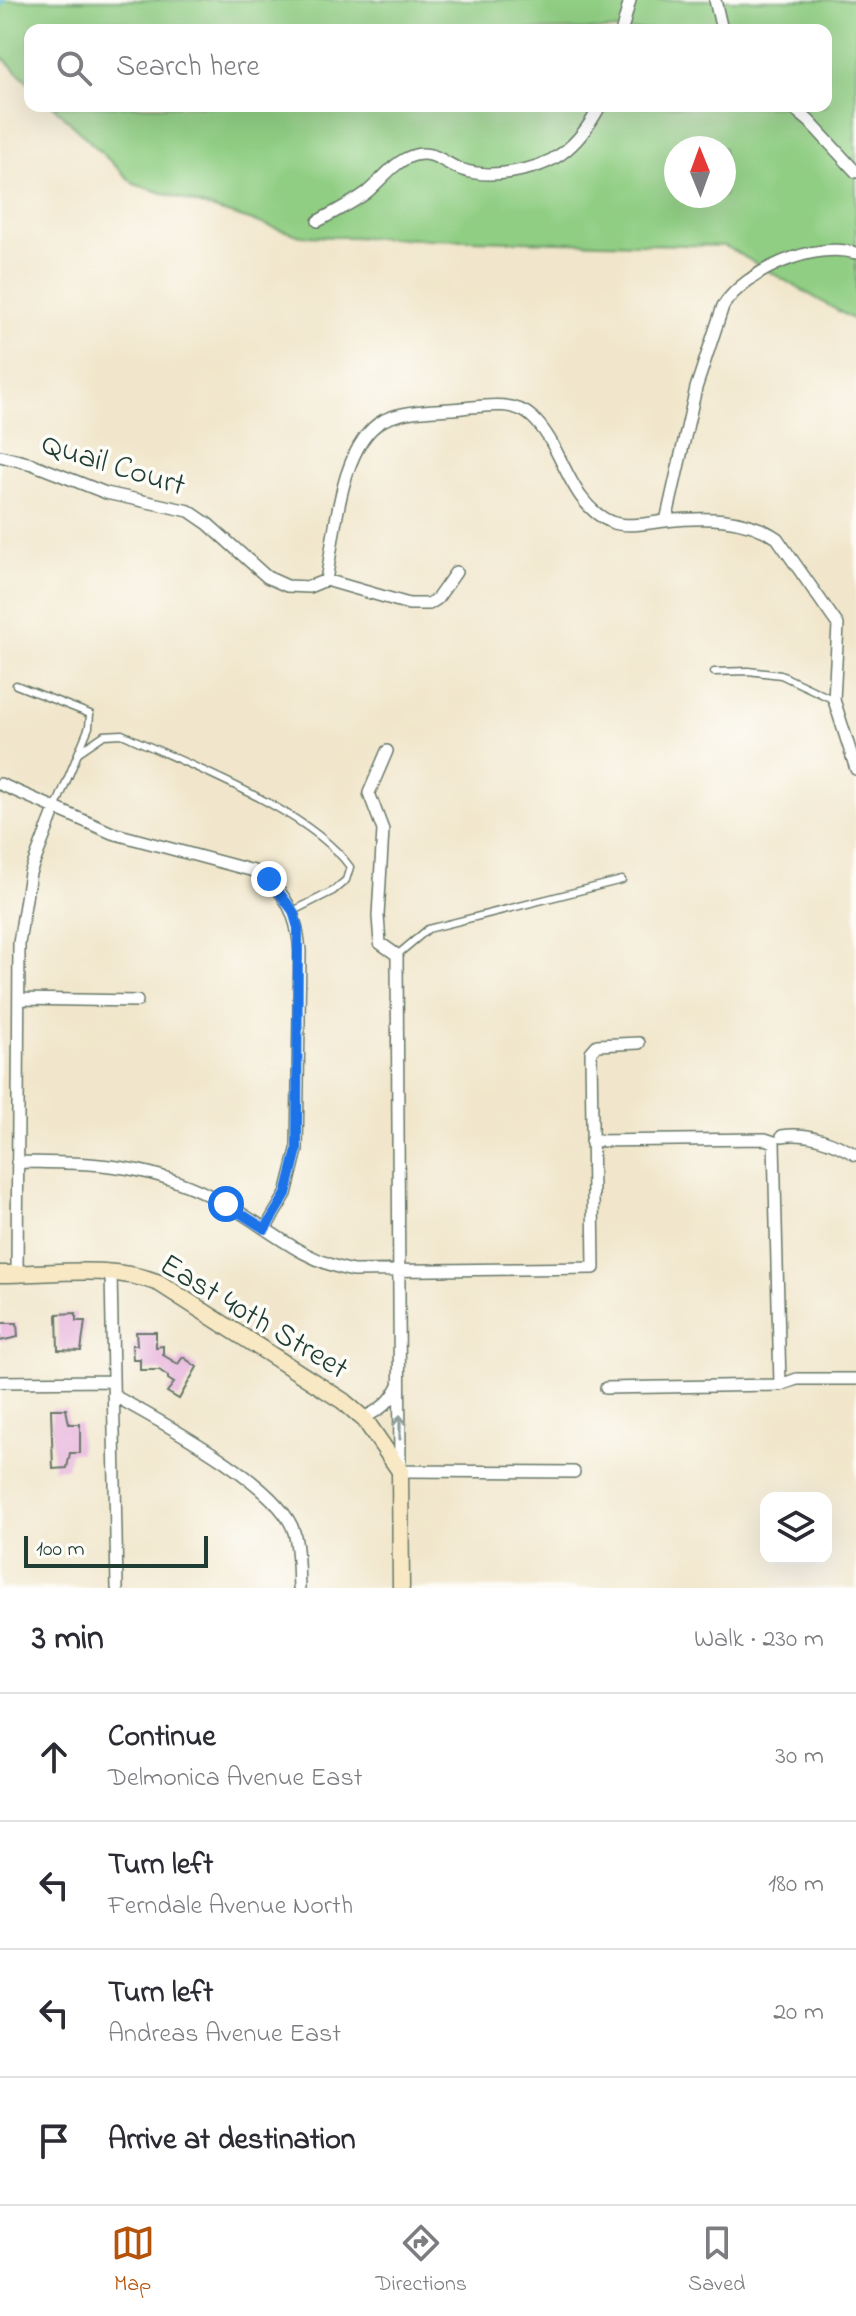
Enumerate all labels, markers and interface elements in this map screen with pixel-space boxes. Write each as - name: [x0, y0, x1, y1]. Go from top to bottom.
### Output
- search box: [24, 24, 832, 112]
- icon: search: [52, 46, 96, 90]
- text: Search here: [116, 46, 260, 90]
- north arrow: [664, 136, 736, 208]
- street label: Quail Court: [35, 422, 191, 511]
- route end: [251, 861, 287, 897]
- route start: [208, 1186, 244, 1222]
- street label: East 40th Street: [150, 1243, 357, 1393]
- one-way arrow: [392, 1415, 408, 1441]
- map controls: [760, 1492, 832, 1564]
- button: layers: [760, 1492, 832, 1564]
- scale bar: [24, 1532, 208, 1568]
- text: 100 m: [36, 1534, 85, 1566]
- text: 3 min: [32, 1615, 104, 1665]
- text: Walk · 230 m: [694, 1621, 824, 1659]
- text: Continue: [108, 1716, 216, 1760]
- icon: ahead: [32, 1735, 76, 1779]
- text: 30 m: [775, 1738, 824, 1776]
- text: Delmonica Avenue East: [108, 1760, 362, 1798]
- text: Turn left: [108, 1844, 213, 1888]
- icon: left: [32, 1863, 76, 1907]
- text: 180 m: [768, 1866, 824, 1904]
- text: Ferndale Avenue North: [108, 1888, 353, 1926]
- text: Turn left: [108, 1972, 213, 2016]
- icon: left: [32, 1991, 76, 2035]
- text: 20 m: [773, 1994, 824, 2032]
- text: Andreas Avenue East: [108, 2016, 341, 2054]
- icon: arrive: [32, 2119, 76, 2163]
- text: Arrive at destination: [108, 2119, 356, 2163]
- tab: Map: [111, 2221, 155, 2301]
- tab: Directions: [376, 2221, 467, 2301]
- tab: Saved: [688, 2221, 745, 2301]

